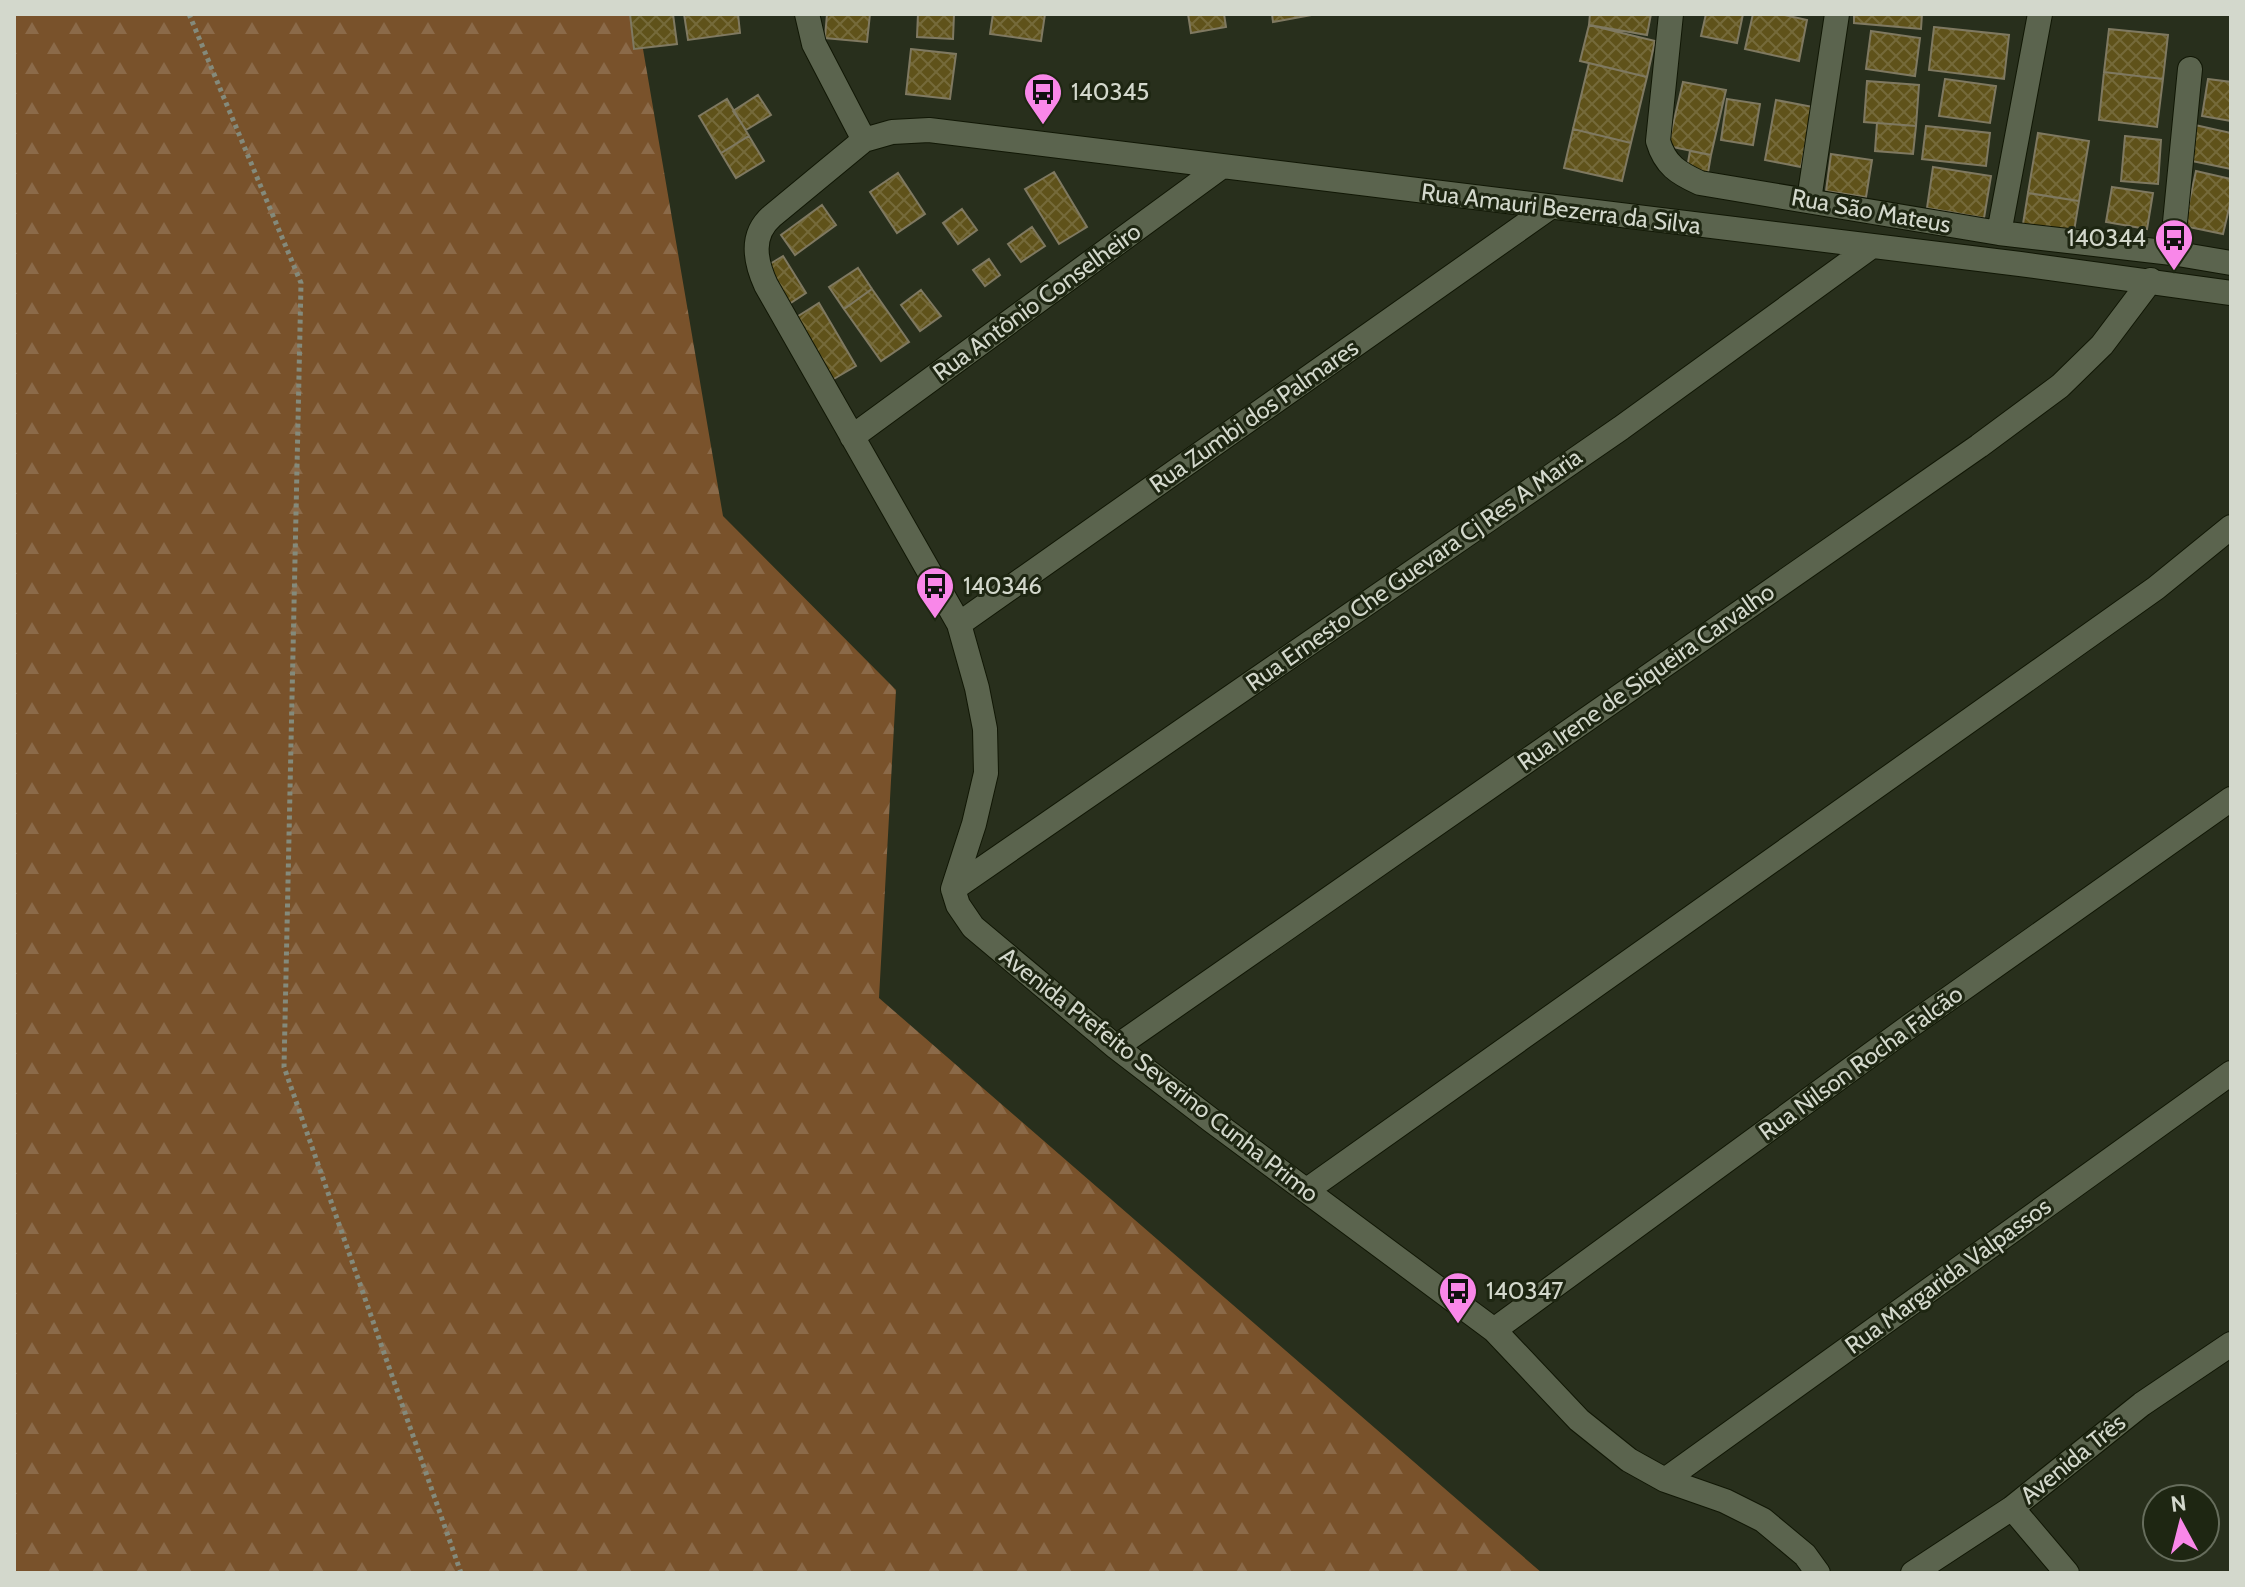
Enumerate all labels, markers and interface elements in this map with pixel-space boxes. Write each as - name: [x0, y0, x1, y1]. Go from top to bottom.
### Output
- bus stop icon: 140345: [1022, 71, 1064, 126]
- place label: 140345: [1071, 77, 1149, 106]
- street label: Rua Amauri Bezerra da Silva: [1420, 177, 1703, 240]
- street label: Rua São Mateus: [1789, 182, 1953, 239]
- street label: Rua Antônio Conselheiro: [927, 216, 1146, 387]
- bus stop icon: 140344: [2153, 217, 2195, 272]
- place label: 140344: [2067, 223, 2146, 252]
- street label: Rua Zumbi dos Palmares: [1144, 333, 1364, 499]
- street label: Rua Ernesto Che Guevara Cj Res A Maria: [1240, 442, 1588, 697]
- bus stop icon: 140346: [914, 565, 956, 620]
- place label: 140346: [963, 571, 1042, 600]
- street label: Rua Irene de Siqueira Carvalho: [1512, 577, 1780, 776]
- street label: Avenida Prefeito Severino Cunha Primo: [994, 941, 1325, 1208]
- street label: Rua Nilson Rocha Falcão: [1753, 979, 1968, 1146]
- street label: Rua Margarida Valpassos: [1839, 1191, 2056, 1360]
- bus stop icon: 140347: [1437, 1270, 1479, 1325]
- place label: 140347: [1486, 1276, 1563, 1305]
- street label: Avenida Três: [2014, 1407, 2131, 1510]
- north arrow: [2141, 1483, 2221, 1563]
- text: N: [2169, 1489, 2188, 1518]

